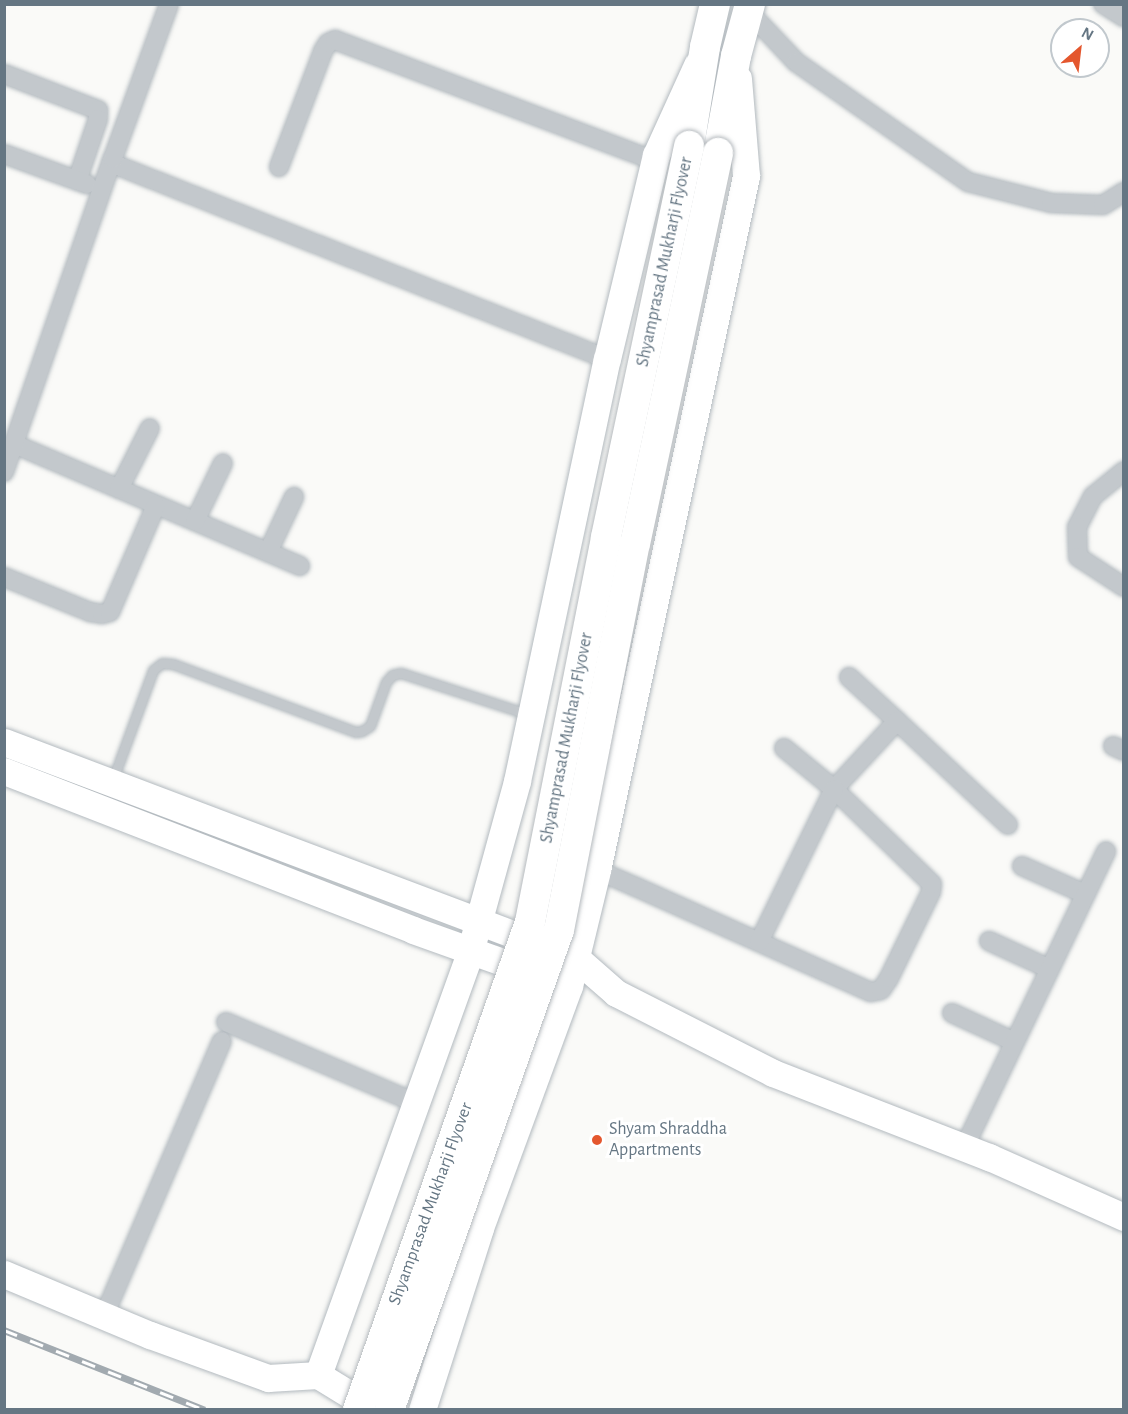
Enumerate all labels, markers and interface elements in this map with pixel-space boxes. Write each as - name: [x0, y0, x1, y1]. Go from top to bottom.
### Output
- north arrow: [1050, 18, 1110, 78]
- text: N: [1079, 24, 1096, 44]
- street label: Shyamprasad Mukharji Flyover: [632, 155, 698, 369]
- street label: Shyamprasad Mukharji Flyover: [536, 631, 598, 845]
- street label: Shyamprasad Mukharji Flyover: [384, 1100, 478, 1308]
- place label: Shyam Shraddha Appartments: [609, 1119, 727, 1162]
- marker: Shyam Shraddha Appartments: [590, 1133, 604, 1147]

